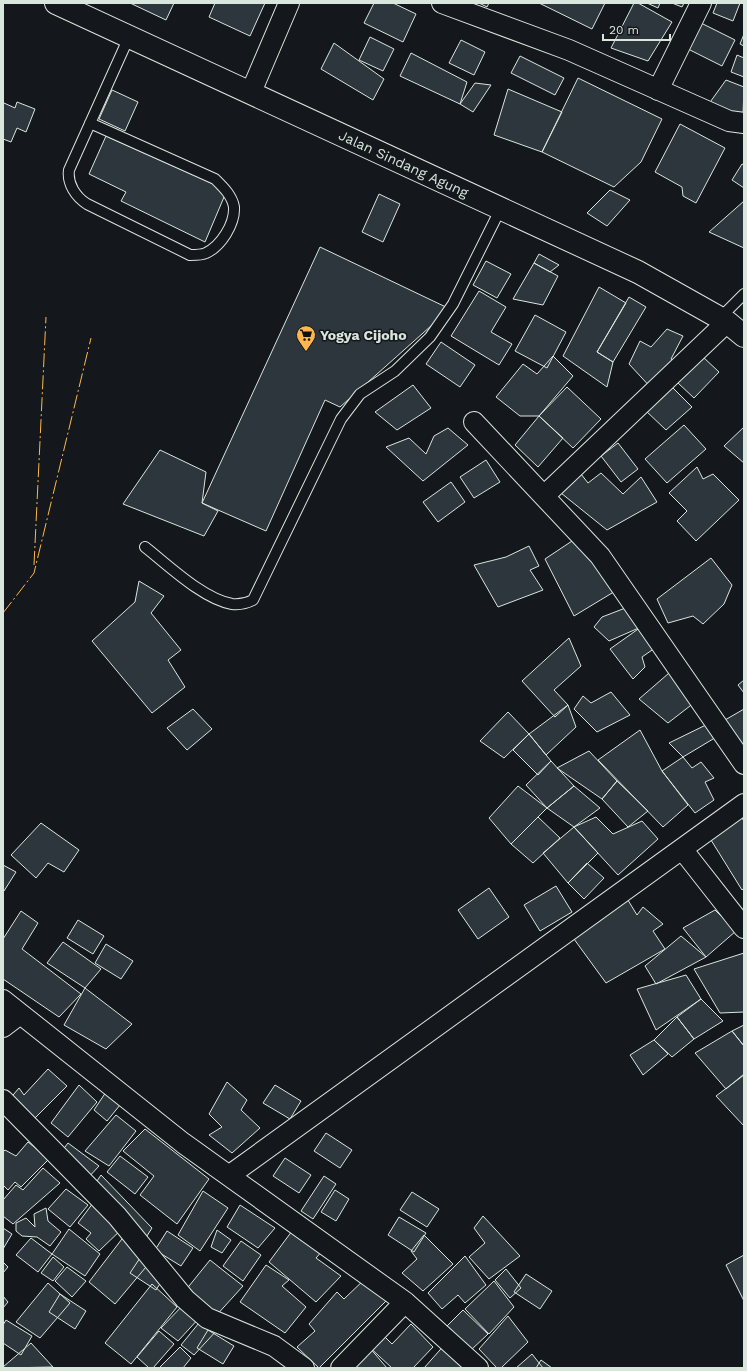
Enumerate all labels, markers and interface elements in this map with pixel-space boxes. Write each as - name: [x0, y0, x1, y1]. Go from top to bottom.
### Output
- scale bar: [603, 16, 670, 42]
- text: 20 m: [609, 23, 639, 37]
- street label: Jalan Sindang Agung: [336, 127, 472, 201]
- supermarket icon: Yogya Cijoho: [295, 324, 317, 352]
- place label: Yogya Cijoho: [320, 327, 407, 343]

